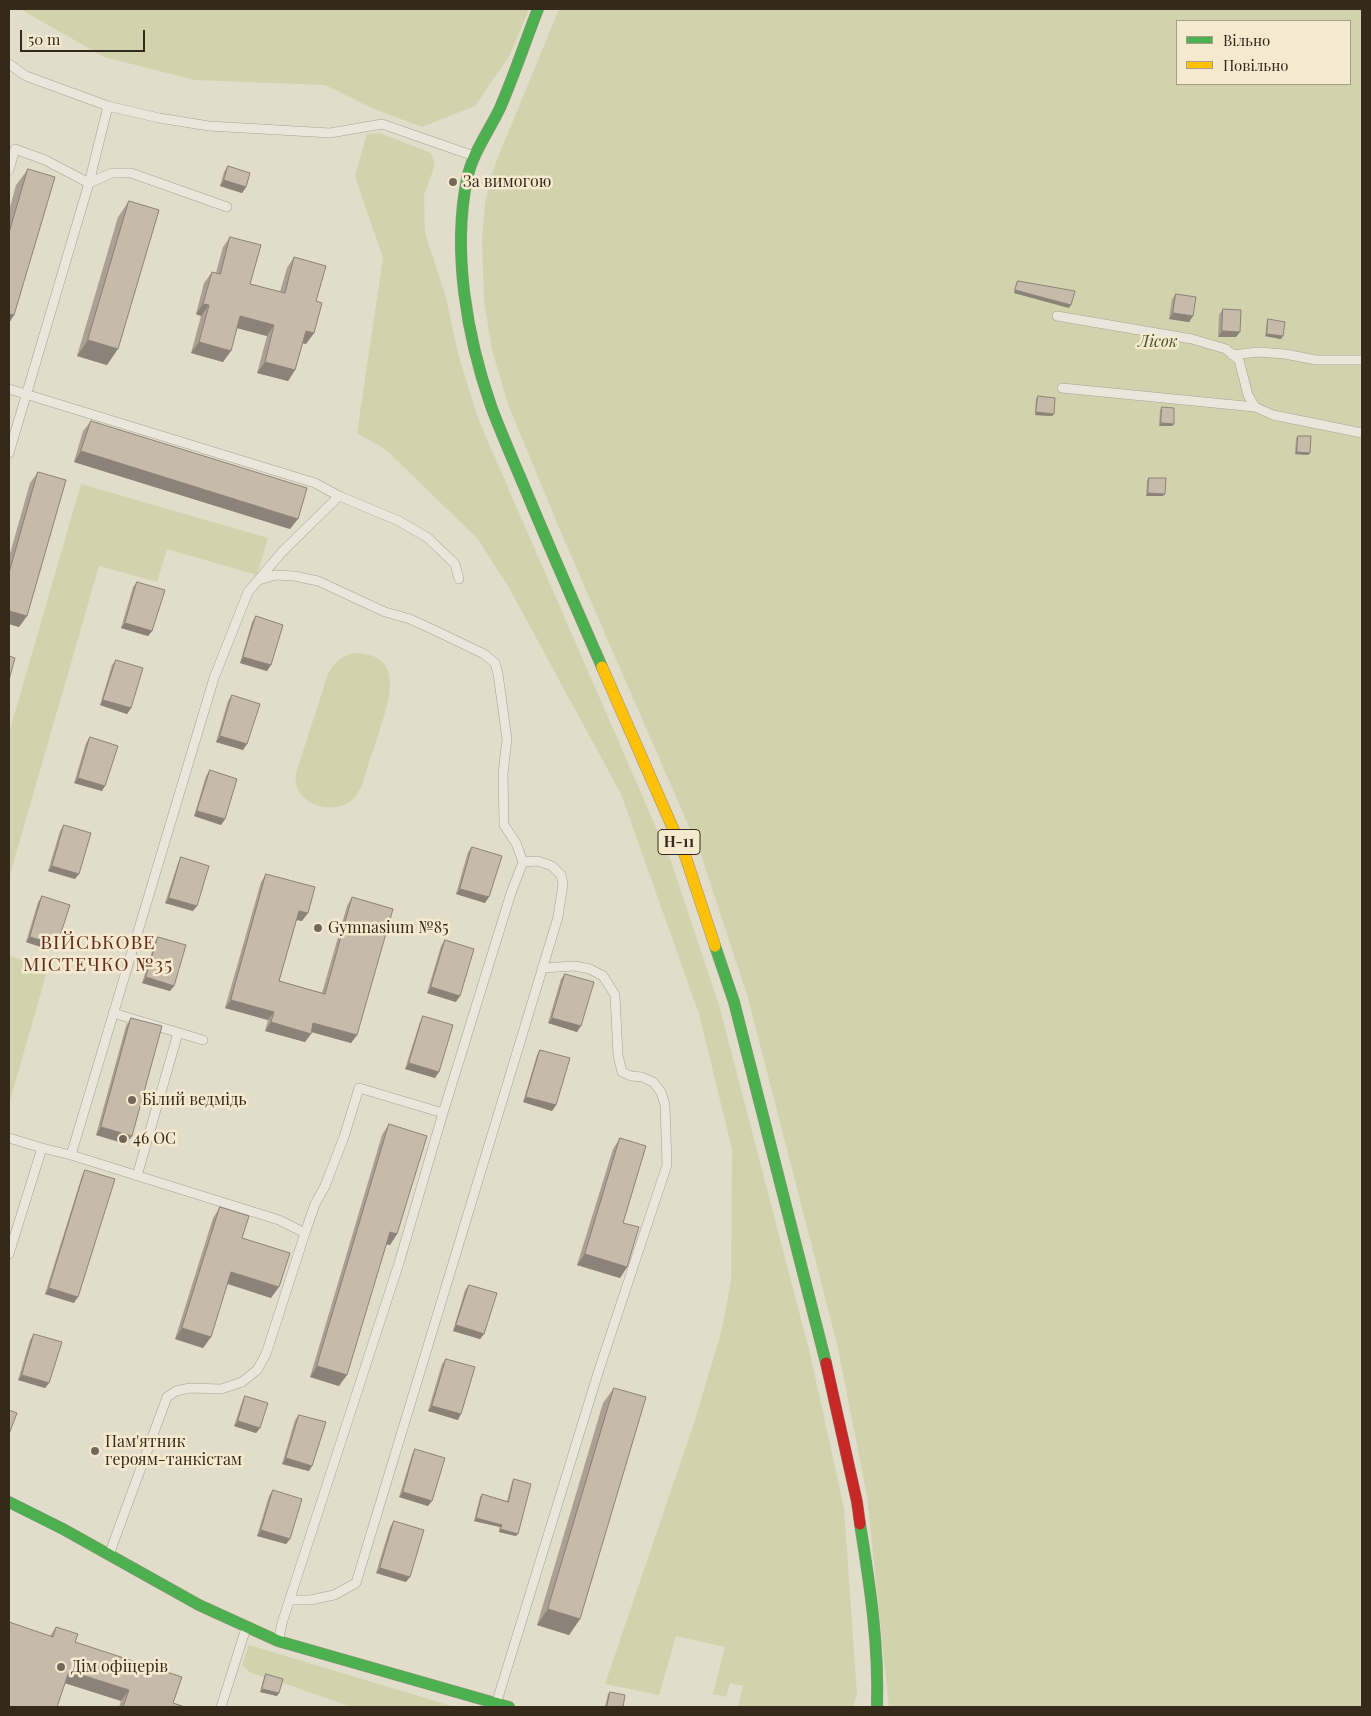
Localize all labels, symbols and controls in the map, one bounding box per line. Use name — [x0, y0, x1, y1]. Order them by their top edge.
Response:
scale bar — [22, 20, 148, 52]
legend — [1176, 20, 1351, 85]
text: 50 m — [28, 29, 60, 49]
text: Вільно — [1223, 30, 1270, 50]
text: Повільно — [1223, 55, 1289, 75]
place label: За вимогою — [463, 172, 551, 192]
marker: За вимогою — [447, 176, 459, 188]
park label: Лісок — [1138, 332, 1178, 352]
road number: Н-11 — [658, 830, 700, 854]
place label: Gymnasium №85 — [328, 918, 449, 938]
marker: Gymnasium №85 — [312, 922, 324, 934]
district label: ВІЙСЬКОВЕ МІСТЕЧКО №35 — [21, 932, 175, 976]
place label: Білий ведмідь — [142, 1090, 247, 1110]
marker: Білий ведмідь — [126, 1094, 138, 1106]
place label: 46 ОС — [133, 1129, 176, 1149]
marker: 46 ОС — [117, 1133, 129, 1145]
place label: Пам'ятник героям-танкістам — [105, 1432, 242, 1470]
marker: Пам'ятник героям-танкістам — [89, 1445, 101, 1457]
place label: Дім офіцерів — [71, 1657, 168, 1677]
marker: Дім офіцерів — [55, 1661, 67, 1673]

